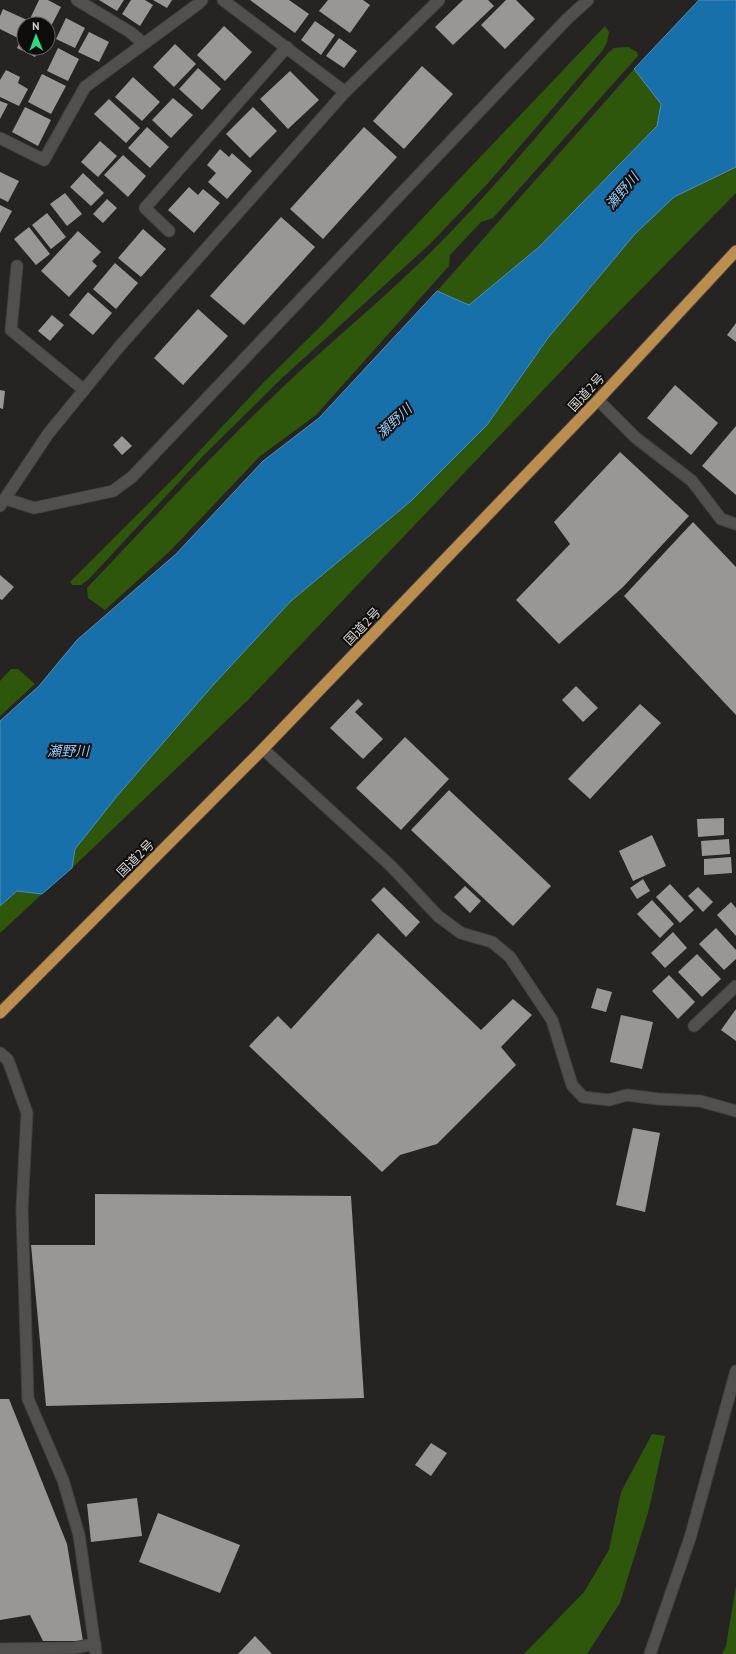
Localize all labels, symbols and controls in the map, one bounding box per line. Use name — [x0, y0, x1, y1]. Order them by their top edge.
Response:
north arrow — [16, 16, 56, 56]
text: N — [32, 19, 40, 33]
water label: 瀬野川 — [602, 168, 644, 213]
street label: 国道2号 — [564, 370, 608, 415]
water label: 瀬野川 — [373, 399, 417, 442]
street label: 国道2号 — [340, 604, 384, 649]
water label: 瀬野川 — [47, 742, 91, 760]
street label: 国道2号 — [113, 836, 158, 881]

